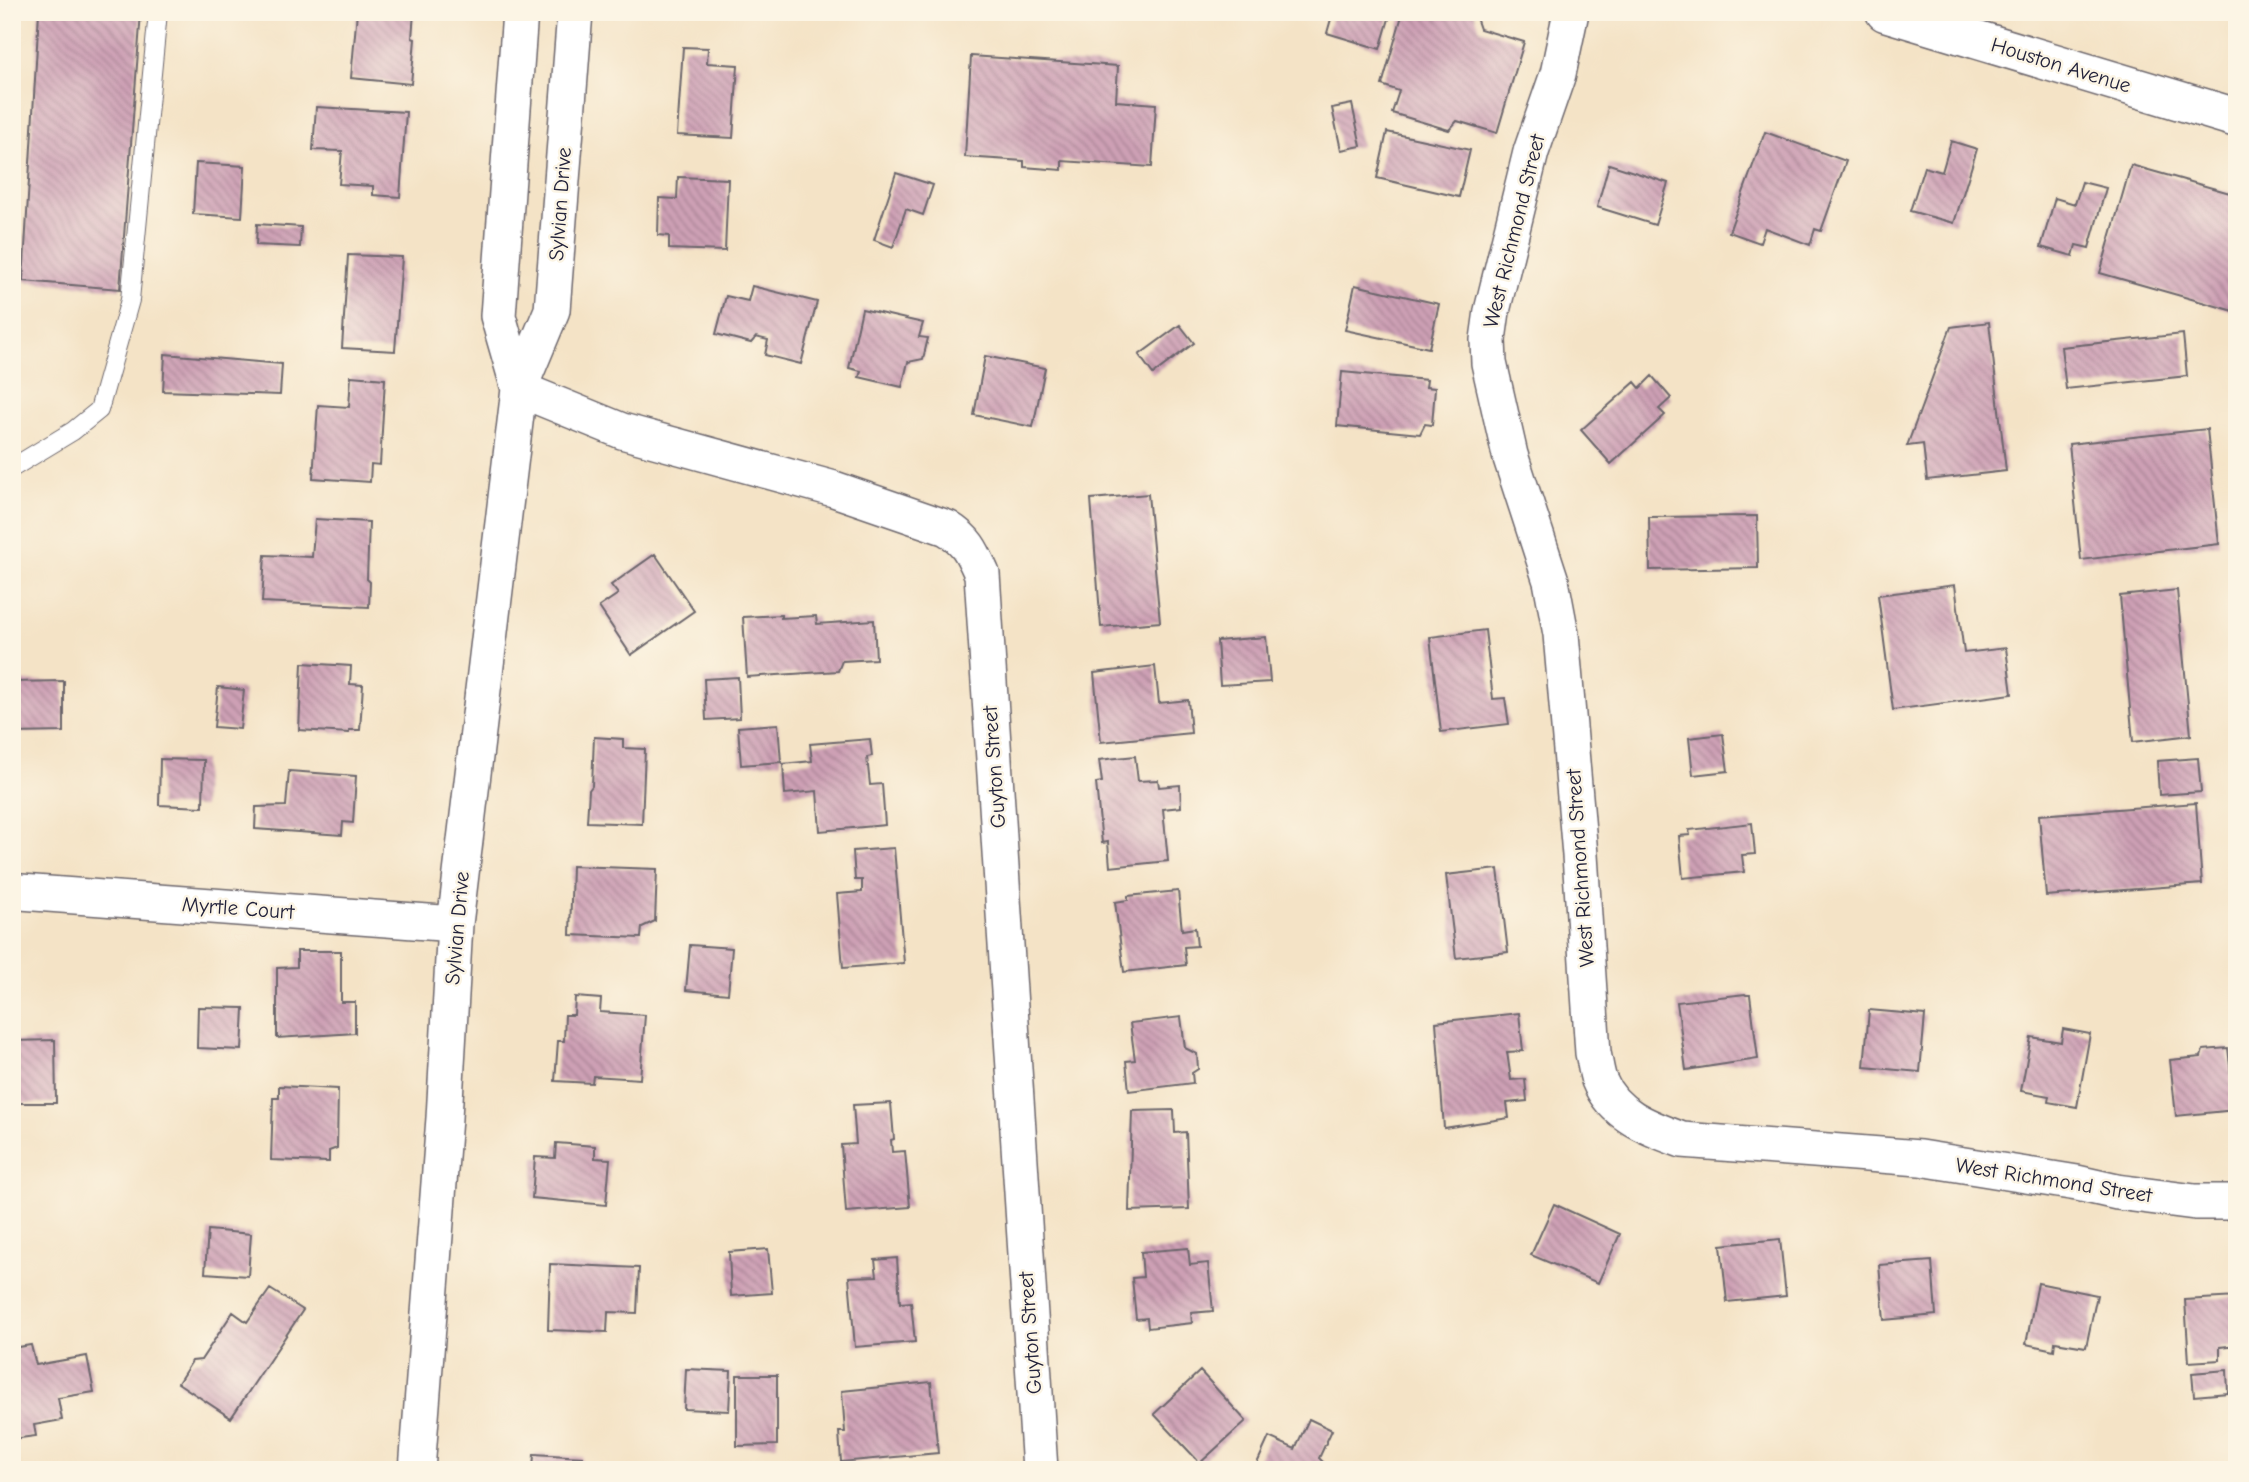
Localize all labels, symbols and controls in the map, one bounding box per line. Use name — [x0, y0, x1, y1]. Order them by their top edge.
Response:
street label: Houston Avenue — [1988, 32, 2134, 98]
street label: West Richmond Street — [1478, 131, 1550, 330]
street label: Sylvian Drive — [544, 146, 576, 262]
street label: Guyton Street — [978, 704, 1010, 829]
street label: West Richmond Street — [1561, 767, 1599, 968]
street label: Sylvian Drive — [440, 870, 474, 986]
street label: Myrtle Court — [181, 892, 296, 924]
street label: West Richmond Street — [1954, 1153, 2155, 1208]
street label: Guyton Street — [1014, 1270, 1046, 1395]

